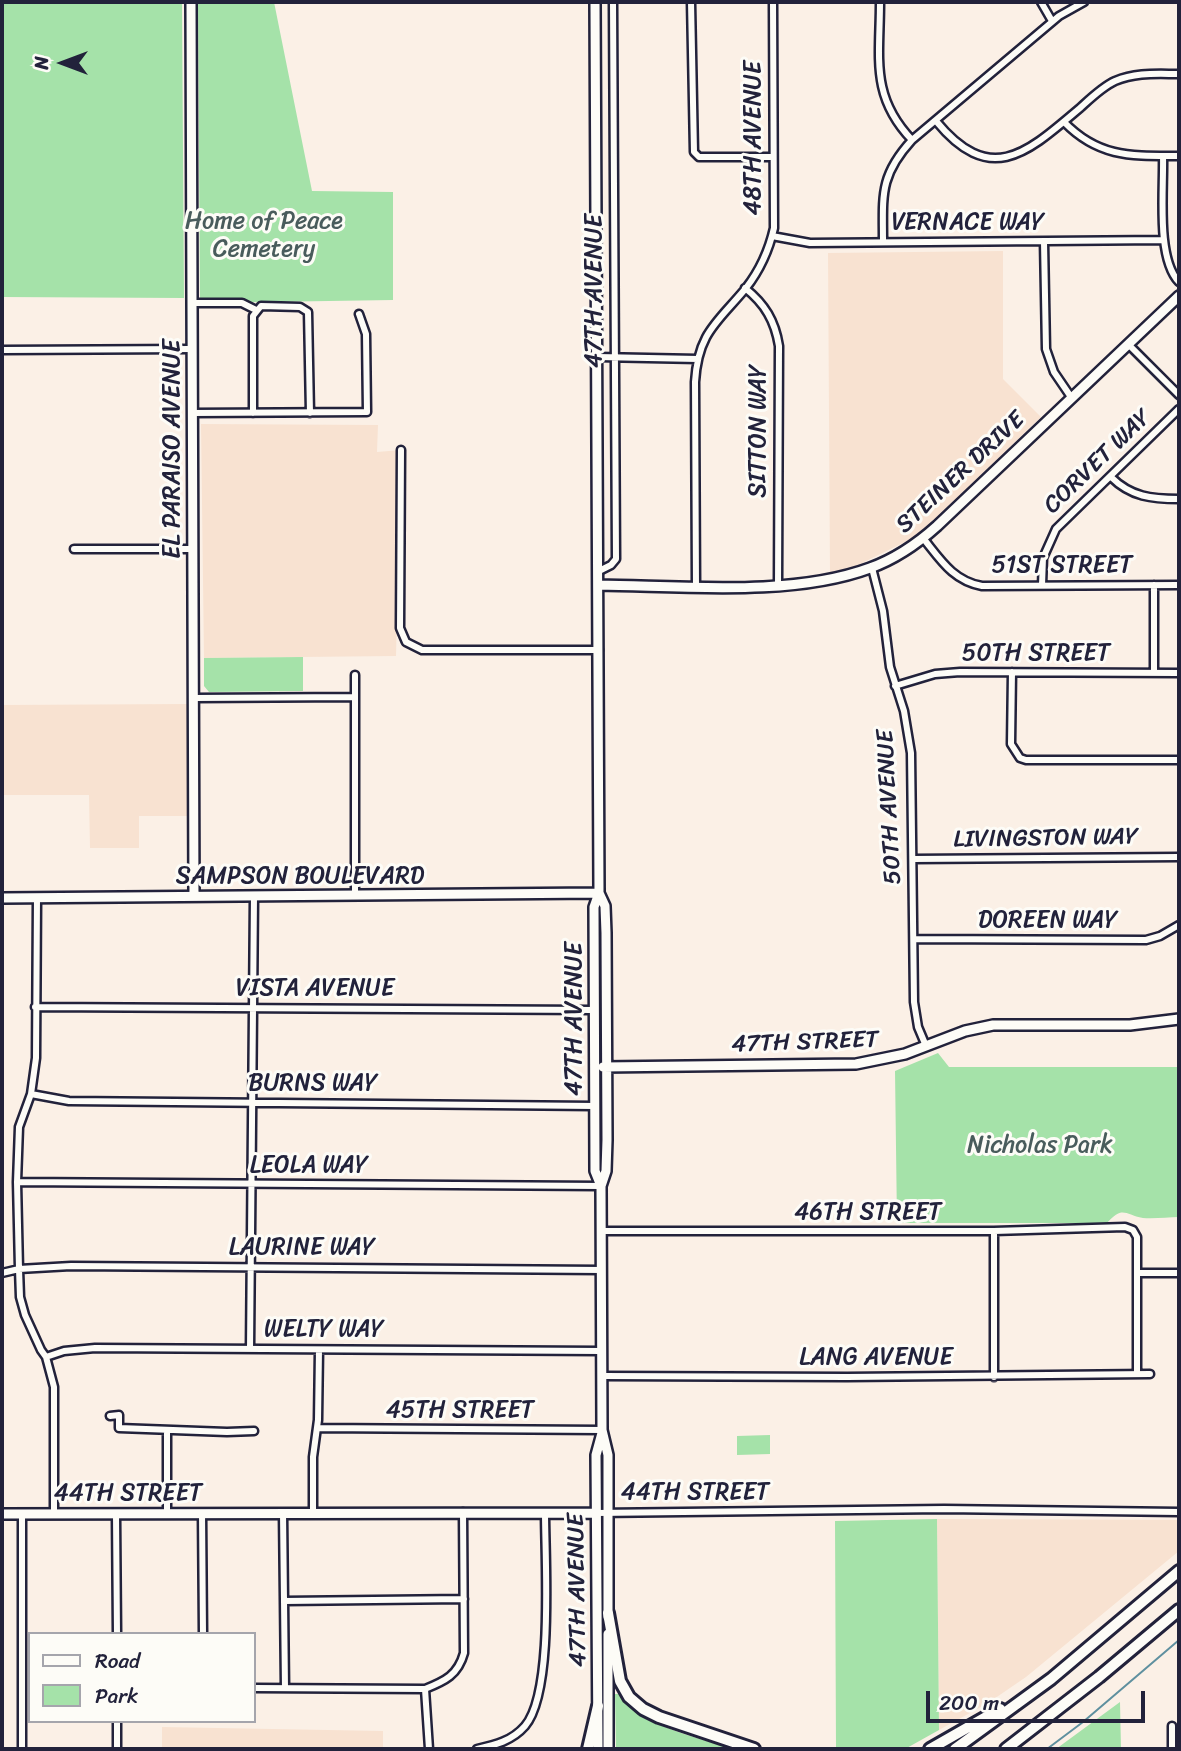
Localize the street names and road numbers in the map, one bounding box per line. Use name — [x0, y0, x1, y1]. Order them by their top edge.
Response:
street label: 48TH AVENUE — [740, 61, 768, 215]
street label: VERNACE WAY — [891, 209, 1045, 237]
street label: 47TH AVENUE — [581, 214, 609, 368]
street label: EL PARAISO AVENUE — [159, 339, 187, 559]
street label: SITTON WAY — [745, 364, 773, 498]
street label: CORVET WAY — [1038, 404, 1158, 520]
street label: STEINER DRIVE — [891, 406, 1031, 540]
street label: 51ST STREET — [991, 552, 1133, 580]
street label: 50TH STREET — [962, 640, 1110, 668]
street label: 50TH AVENUE — [872, 729, 908, 885]
street label: LIVINGSTON WAY — [953, 823, 1139, 855]
street label: SAMPSON BOULEVARD — [176, 863, 424, 891]
street label: DOREEN WAY — [978, 907, 1118, 935]
street label: 47TH AVENUE — [561, 942, 589, 1096]
street label: VISTA AVENUE — [236, 975, 394, 1003]
street label: 47TH STREET — [731, 1026, 879, 1060]
street label: BURNS WAY — [248, 1070, 378, 1098]
street label: LEOLA WAY — [250, 1152, 368, 1180]
street label: 46TH STREET — [794, 1199, 942, 1227]
street label: LAURINE WAY — [229, 1234, 375, 1262]
street label: WELTY WAY — [264, 1316, 384, 1344]
street label: LANG AVENUE — [799, 1344, 953, 1372]
street label: 45TH STREET — [386, 1397, 534, 1425]
street label: 44TH STREET — [621, 1479, 769, 1507]
street label: 44TH STREET — [54, 1480, 202, 1508]
street label: 47TH AVENUE — [562, 1513, 594, 1667]

